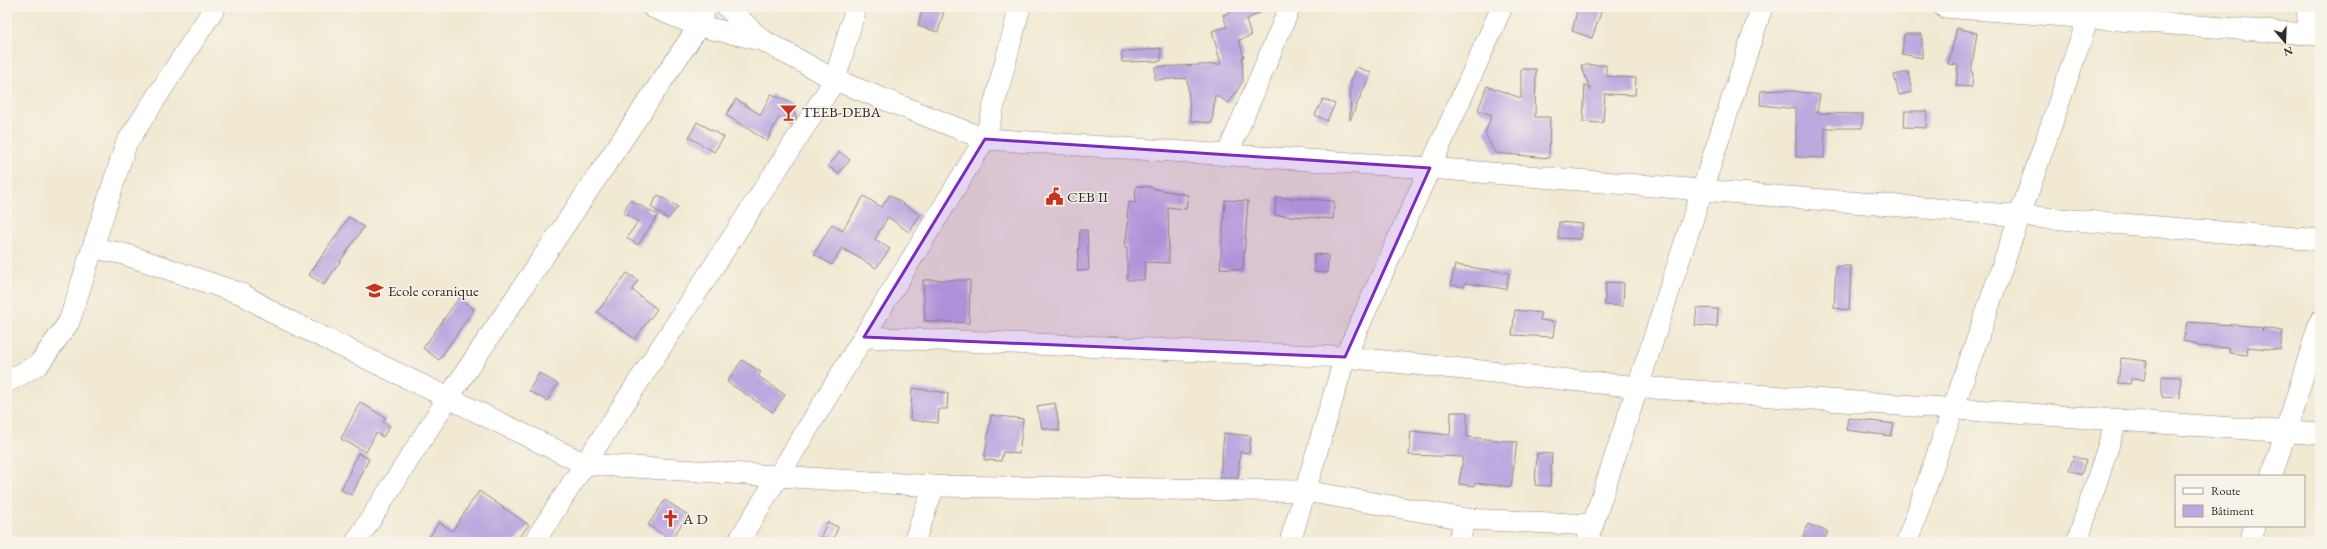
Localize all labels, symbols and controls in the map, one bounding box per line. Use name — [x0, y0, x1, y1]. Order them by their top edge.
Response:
north arrow — [2265, 22, 2305, 62]
text: N — [2282, 43, 2295, 60]
bar icon: TEEB-DEBA — [779, 102, 799, 122]
place label: TEEB-DEBA — [802, 102, 881, 121]
public building icon: CEB II — [1044, 187, 1064, 207]
place label: CEB II — [1067, 187, 1108, 206]
school or university icon: Ecole coranique — [365, 281, 385, 301]
place label: Ecole coranique — [388, 281, 479, 300]
legend — [2175, 475, 2305, 527]
text: Route — [2211, 483, 2241, 499]
text: Bâtiment — [2211, 503, 2254, 519]
church icon: A D — [660, 509, 680, 529]
place label: A D — [682, 509, 708, 528]

